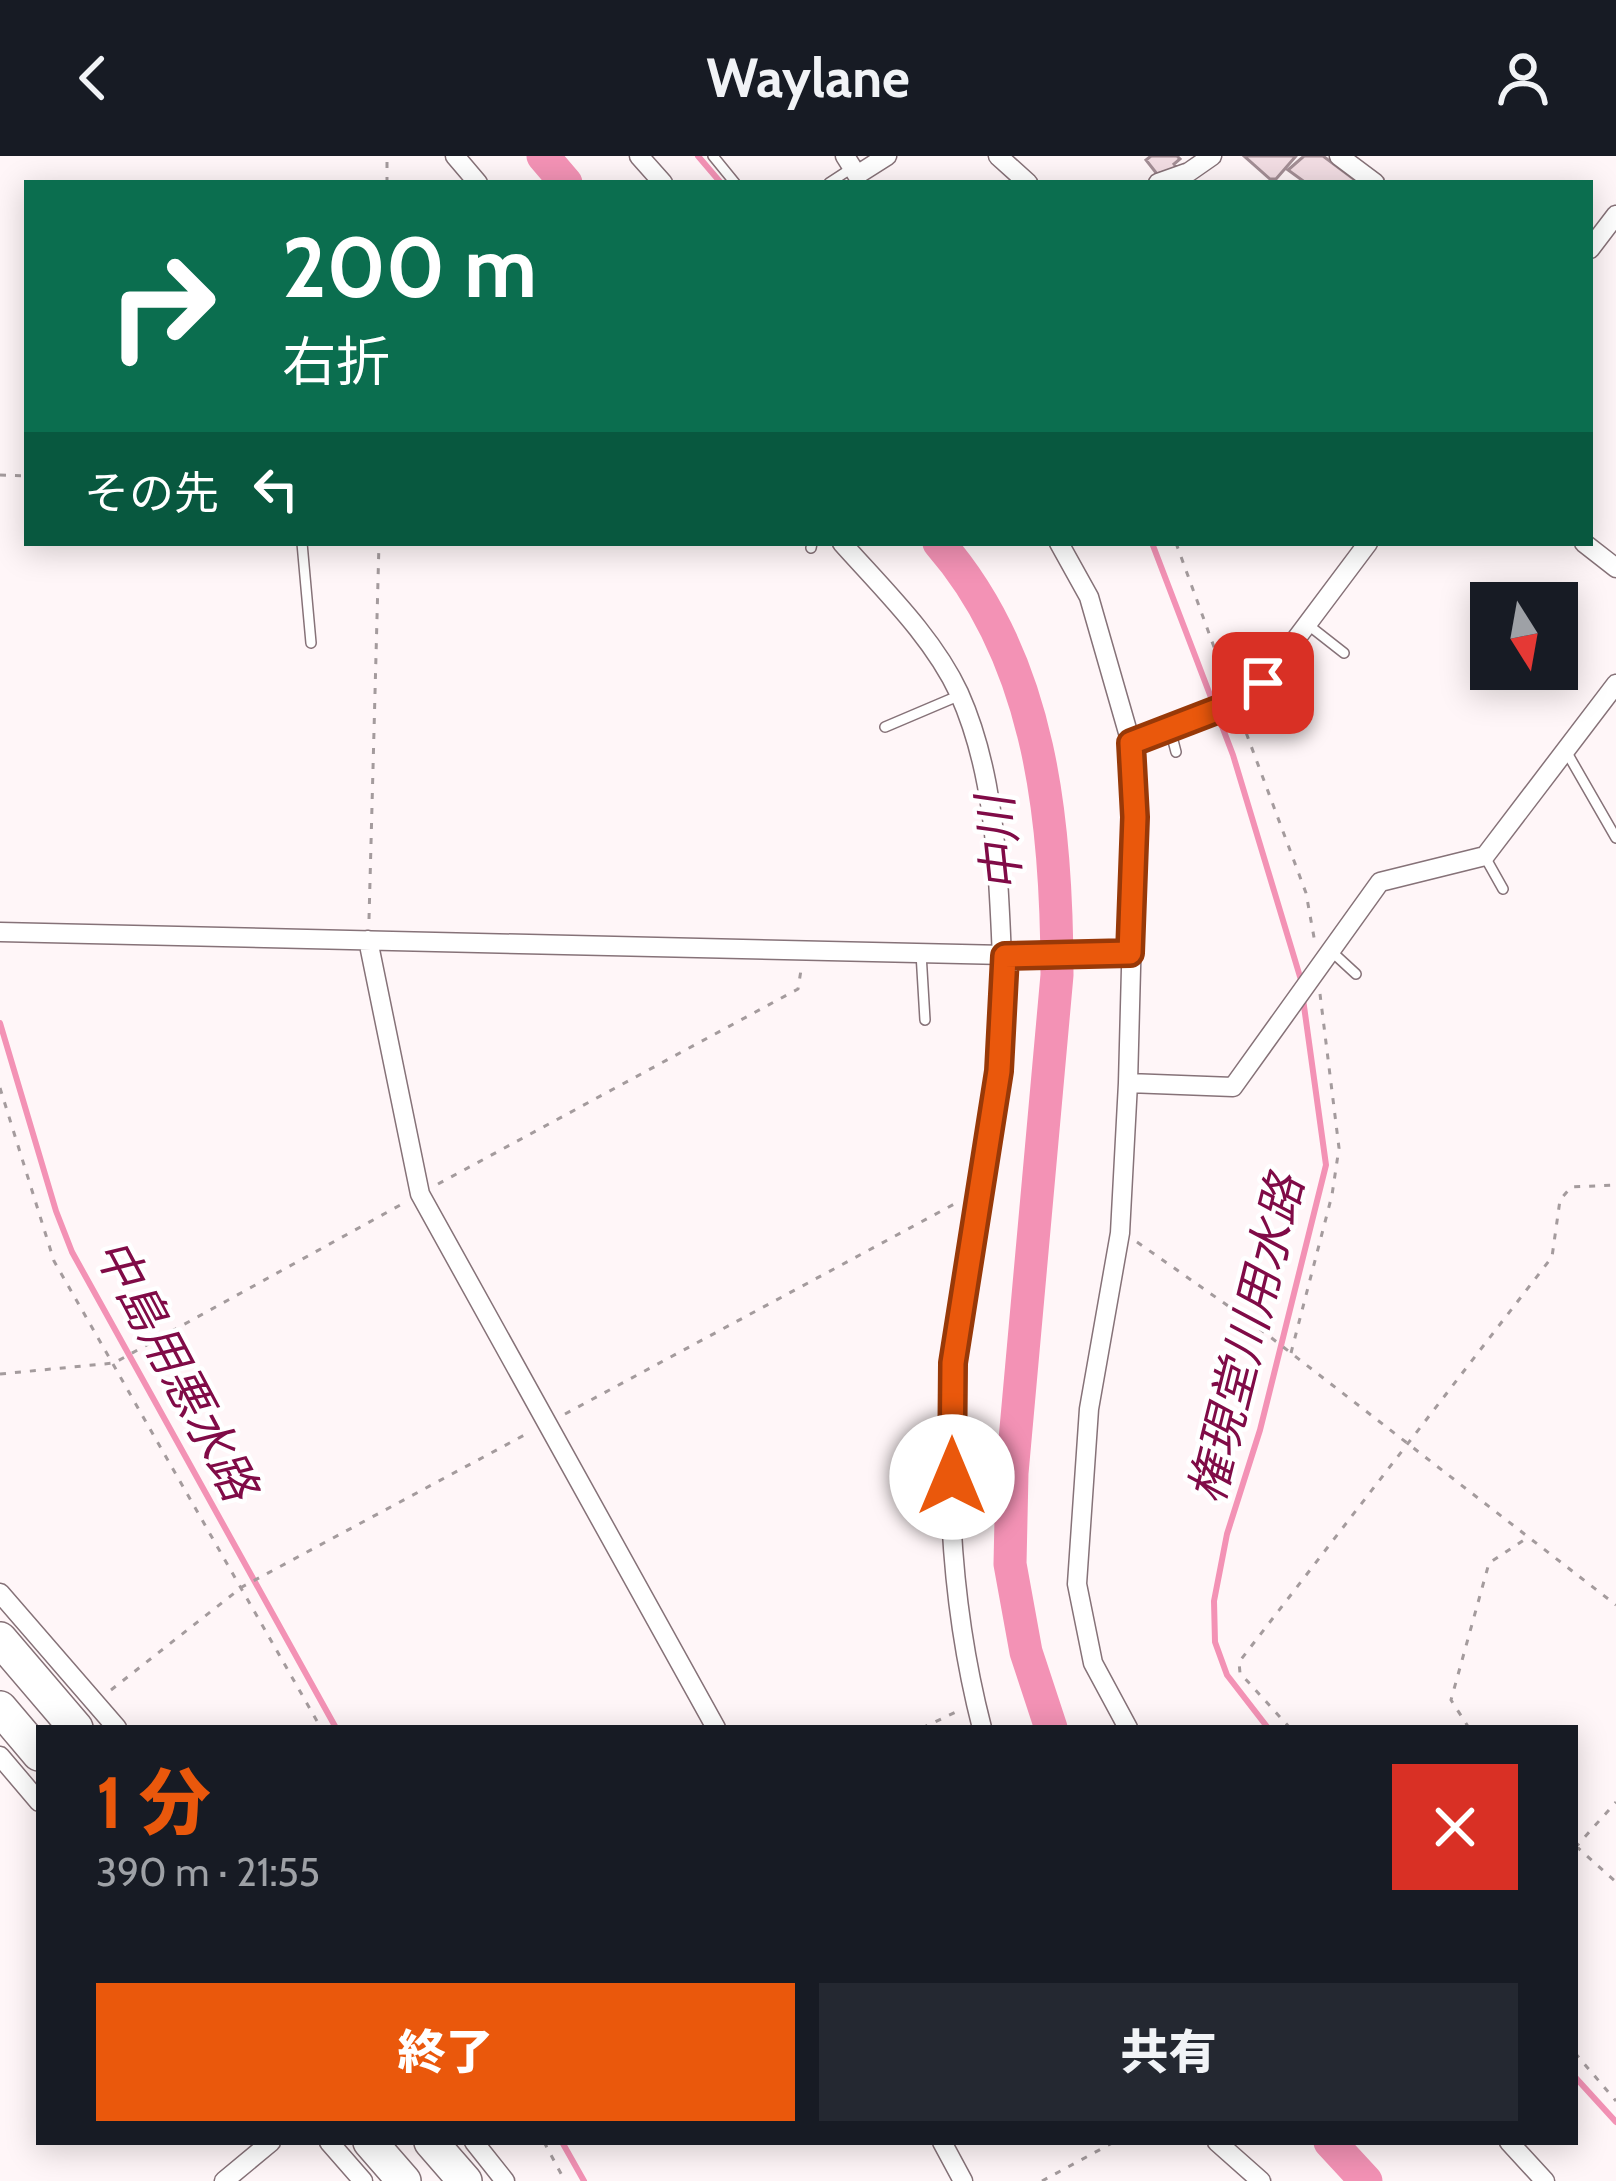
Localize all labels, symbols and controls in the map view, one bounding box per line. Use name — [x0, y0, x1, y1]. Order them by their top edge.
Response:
icon: back — [60, 45, 126, 111]
text: Waylane — [706, 45, 910, 111]
icon: person — [1490, 45, 1556, 111]
text: 200 m — [282, 216, 537, 318]
icon: right — [84, 228, 240, 384]
text: 右折 — [282, 329, 390, 395]
icon: left — [243, 456, 309, 522]
text: その先 — [84, 466, 219, 520]
north arrow — [1470, 582, 1578, 690]
map controls — [1470, 582, 1578, 690]
pin — [1212, 632, 1314, 734]
icon: arrive — [1230, 650, 1296, 716]
water label: 中川 — [965, 788, 1033, 895]
water label: 権現堂川用水路 — [1177, 1165, 1316, 1509]
water label: 中島用悪水路 — [83, 1228, 271, 1513]
position arrow — [889, 1414, 1015, 1540]
text: 1 分 — [96, 1759, 211, 1846]
button: close — [1392, 1764, 1518, 1890]
text: 390 m · 21:55 — [96, 1848, 320, 1896]
button: 終了 — [96, 1983, 795, 2121]
button: 共有 — [819, 1983, 1518, 2121]

